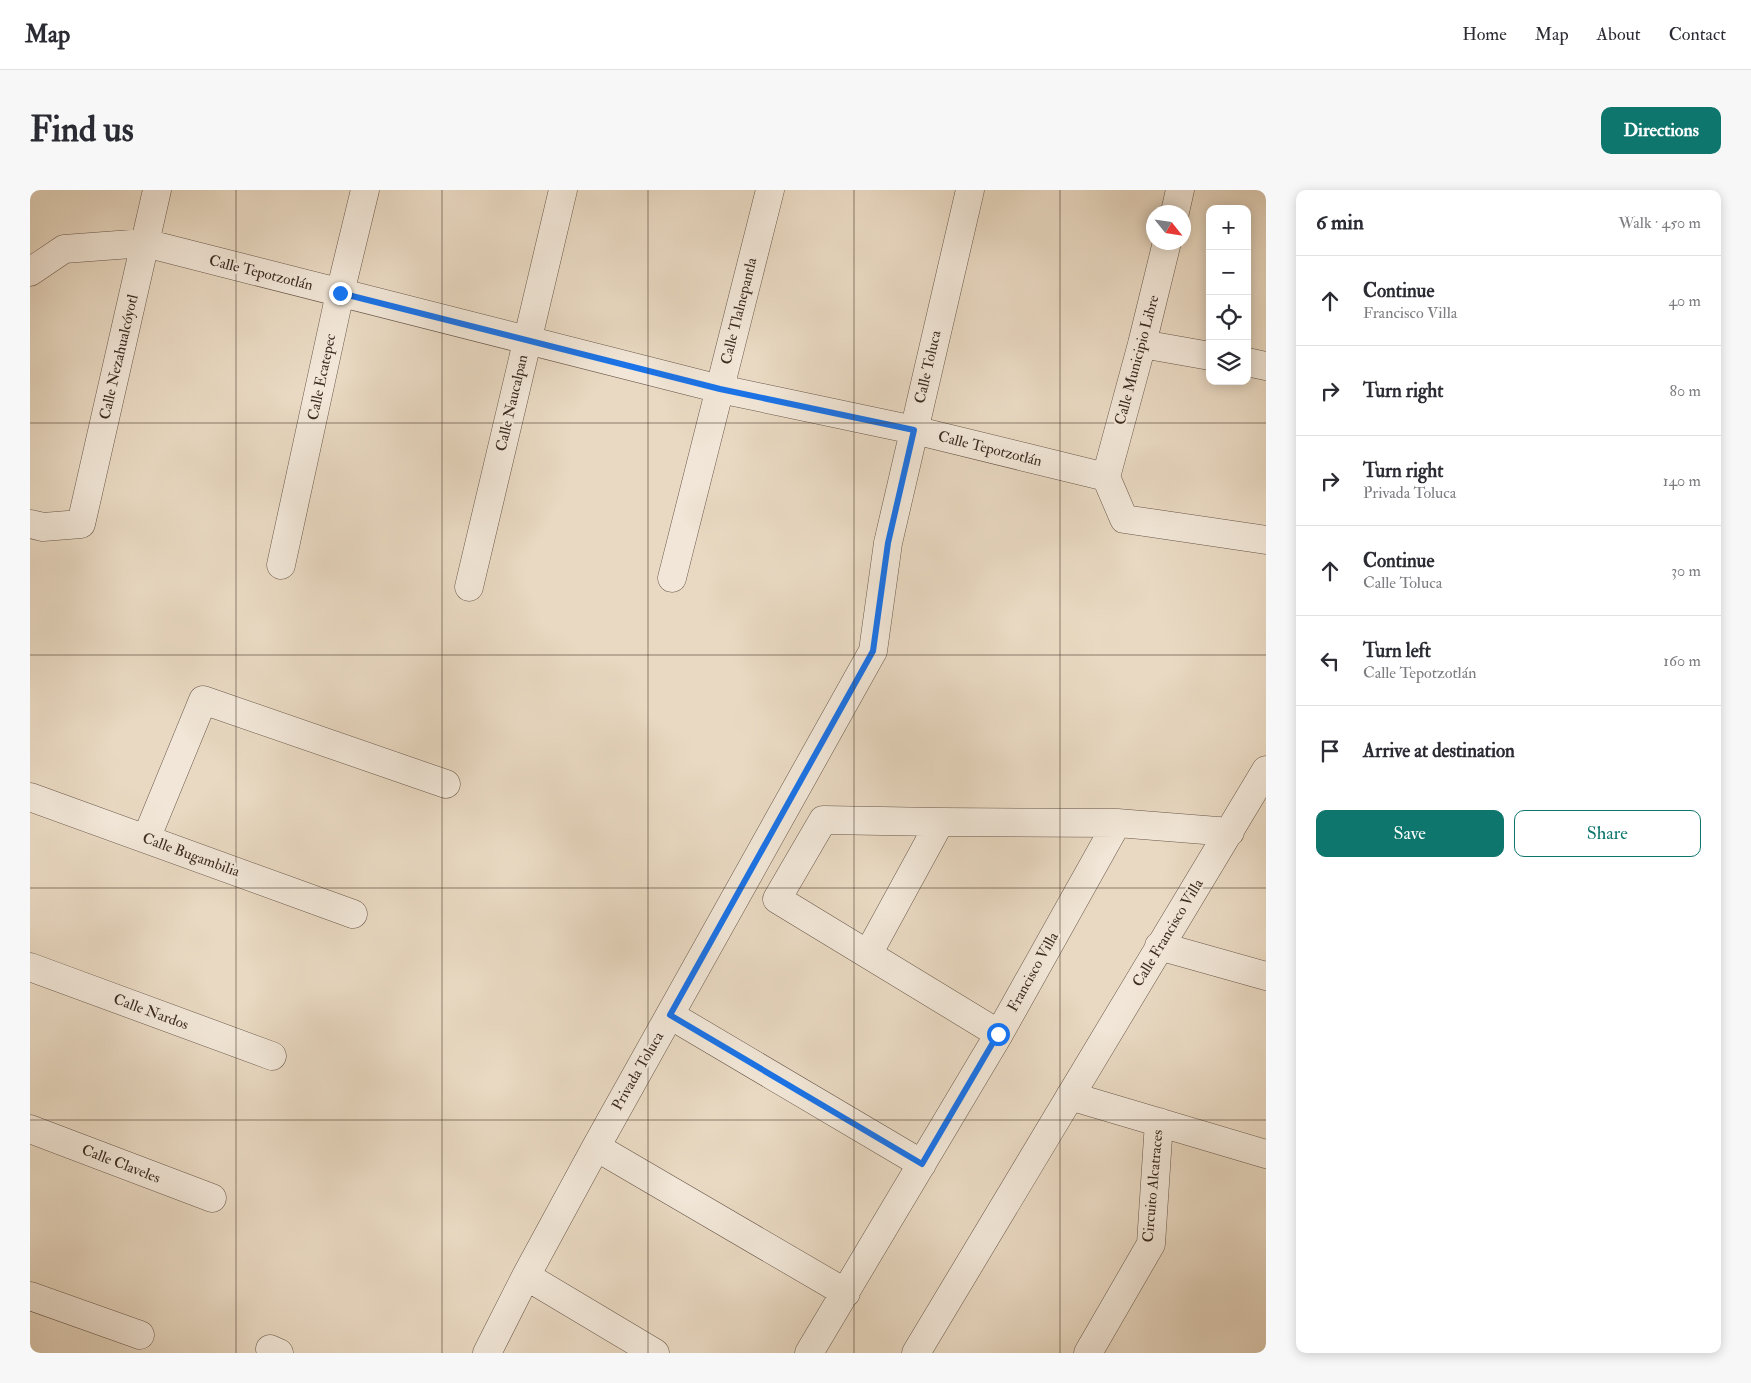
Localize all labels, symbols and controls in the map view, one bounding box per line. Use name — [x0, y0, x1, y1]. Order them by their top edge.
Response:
text: Map — [25, 19, 70, 50]
text: Home — [1462, 23, 1507, 46]
text: Map — [1535, 23, 1569, 46]
text: About — [1597, 23, 1641, 46]
text: Contact — [1669, 23, 1726, 46]
button: Directions — [1601, 107, 1721, 154]
text: Find us — [30, 108, 134, 152]
north arrow — [1146, 205, 1191, 250]
map controls — [1206, 205, 1251, 385]
button: + — [1206, 205, 1251, 250]
text: 6 min — [1316, 209, 1364, 236]
text: Walk · 450 m — [1618, 213, 1701, 233]
button: − — [1206, 250, 1251, 295]
street label: Calle Tepotzotlán — [207, 251, 315, 296]
street label: Calle Tlalnepantla — [717, 255, 763, 367]
text: Continue — [1363, 279, 1434, 303]
route end — [329, 282, 352, 305]
icon: ahead — [1316, 287, 1344, 315]
text: 40 m — [1668, 291, 1701, 311]
street label: Calle Nezahualcóyotl — [95, 292, 143, 421]
street label: Calle Municipio Libre — [1111, 293, 1164, 427]
button: locate — [1206, 295, 1251, 340]
text: Francisco Villa — [1363, 303, 1457, 323]
street label: Calle Toluca — [910, 328, 946, 405]
street label: Calle Ecatepec — [304, 332, 341, 422]
button: layers — [1206, 340, 1251, 385]
street label: Calle Naucalpan — [492, 353, 533, 453]
icon: right — [1316, 377, 1344, 405]
text: Turn right — [1363, 379, 1443, 403]
text: 80 m — [1670, 381, 1701, 401]
street label: Calle Tepotzotlán — [936, 427, 1044, 472]
text: Turn right — [1363, 459, 1443, 483]
icon: right — [1316, 467, 1344, 495]
text: 140 m — [1663, 471, 1701, 491]
text: Privada Toluca — [1363, 483, 1456, 503]
text: Continue — [1363, 549, 1434, 573]
icon: ahead — [1316, 557, 1344, 585]
text: 30 m — [1671, 561, 1701, 581]
text: Calle Toluca — [1363, 573, 1442, 593]
text: Turn left — [1363, 639, 1431, 663]
icon: left — [1316, 647, 1344, 675]
text: 160 m — [1663, 651, 1701, 671]
text: Calle Tepotzotlán — [1363, 663, 1477, 683]
icon: arrive — [1316, 737, 1344, 765]
text: Arrive at destination — [1363, 739, 1515, 763]
button: Save — [1316, 810, 1504, 857]
button: Share — [1514, 810, 1701, 857]
street label: Calle Bugambilia — [140, 829, 243, 882]
street label: Calle Francisco Villa — [1128, 875, 1208, 990]
street label: Francisco Villa — [1003, 928, 1063, 1015]
street label: Calle Nardos — [111, 990, 191, 1034]
route start — [987, 1023, 1010, 1046]
street label: Privada Toluca — [608, 1028, 669, 1114]
street label: Circuito Alcatraces — [1139, 1129, 1167, 1243]
street label: Calle Claveles — [79, 1140, 163, 1188]

